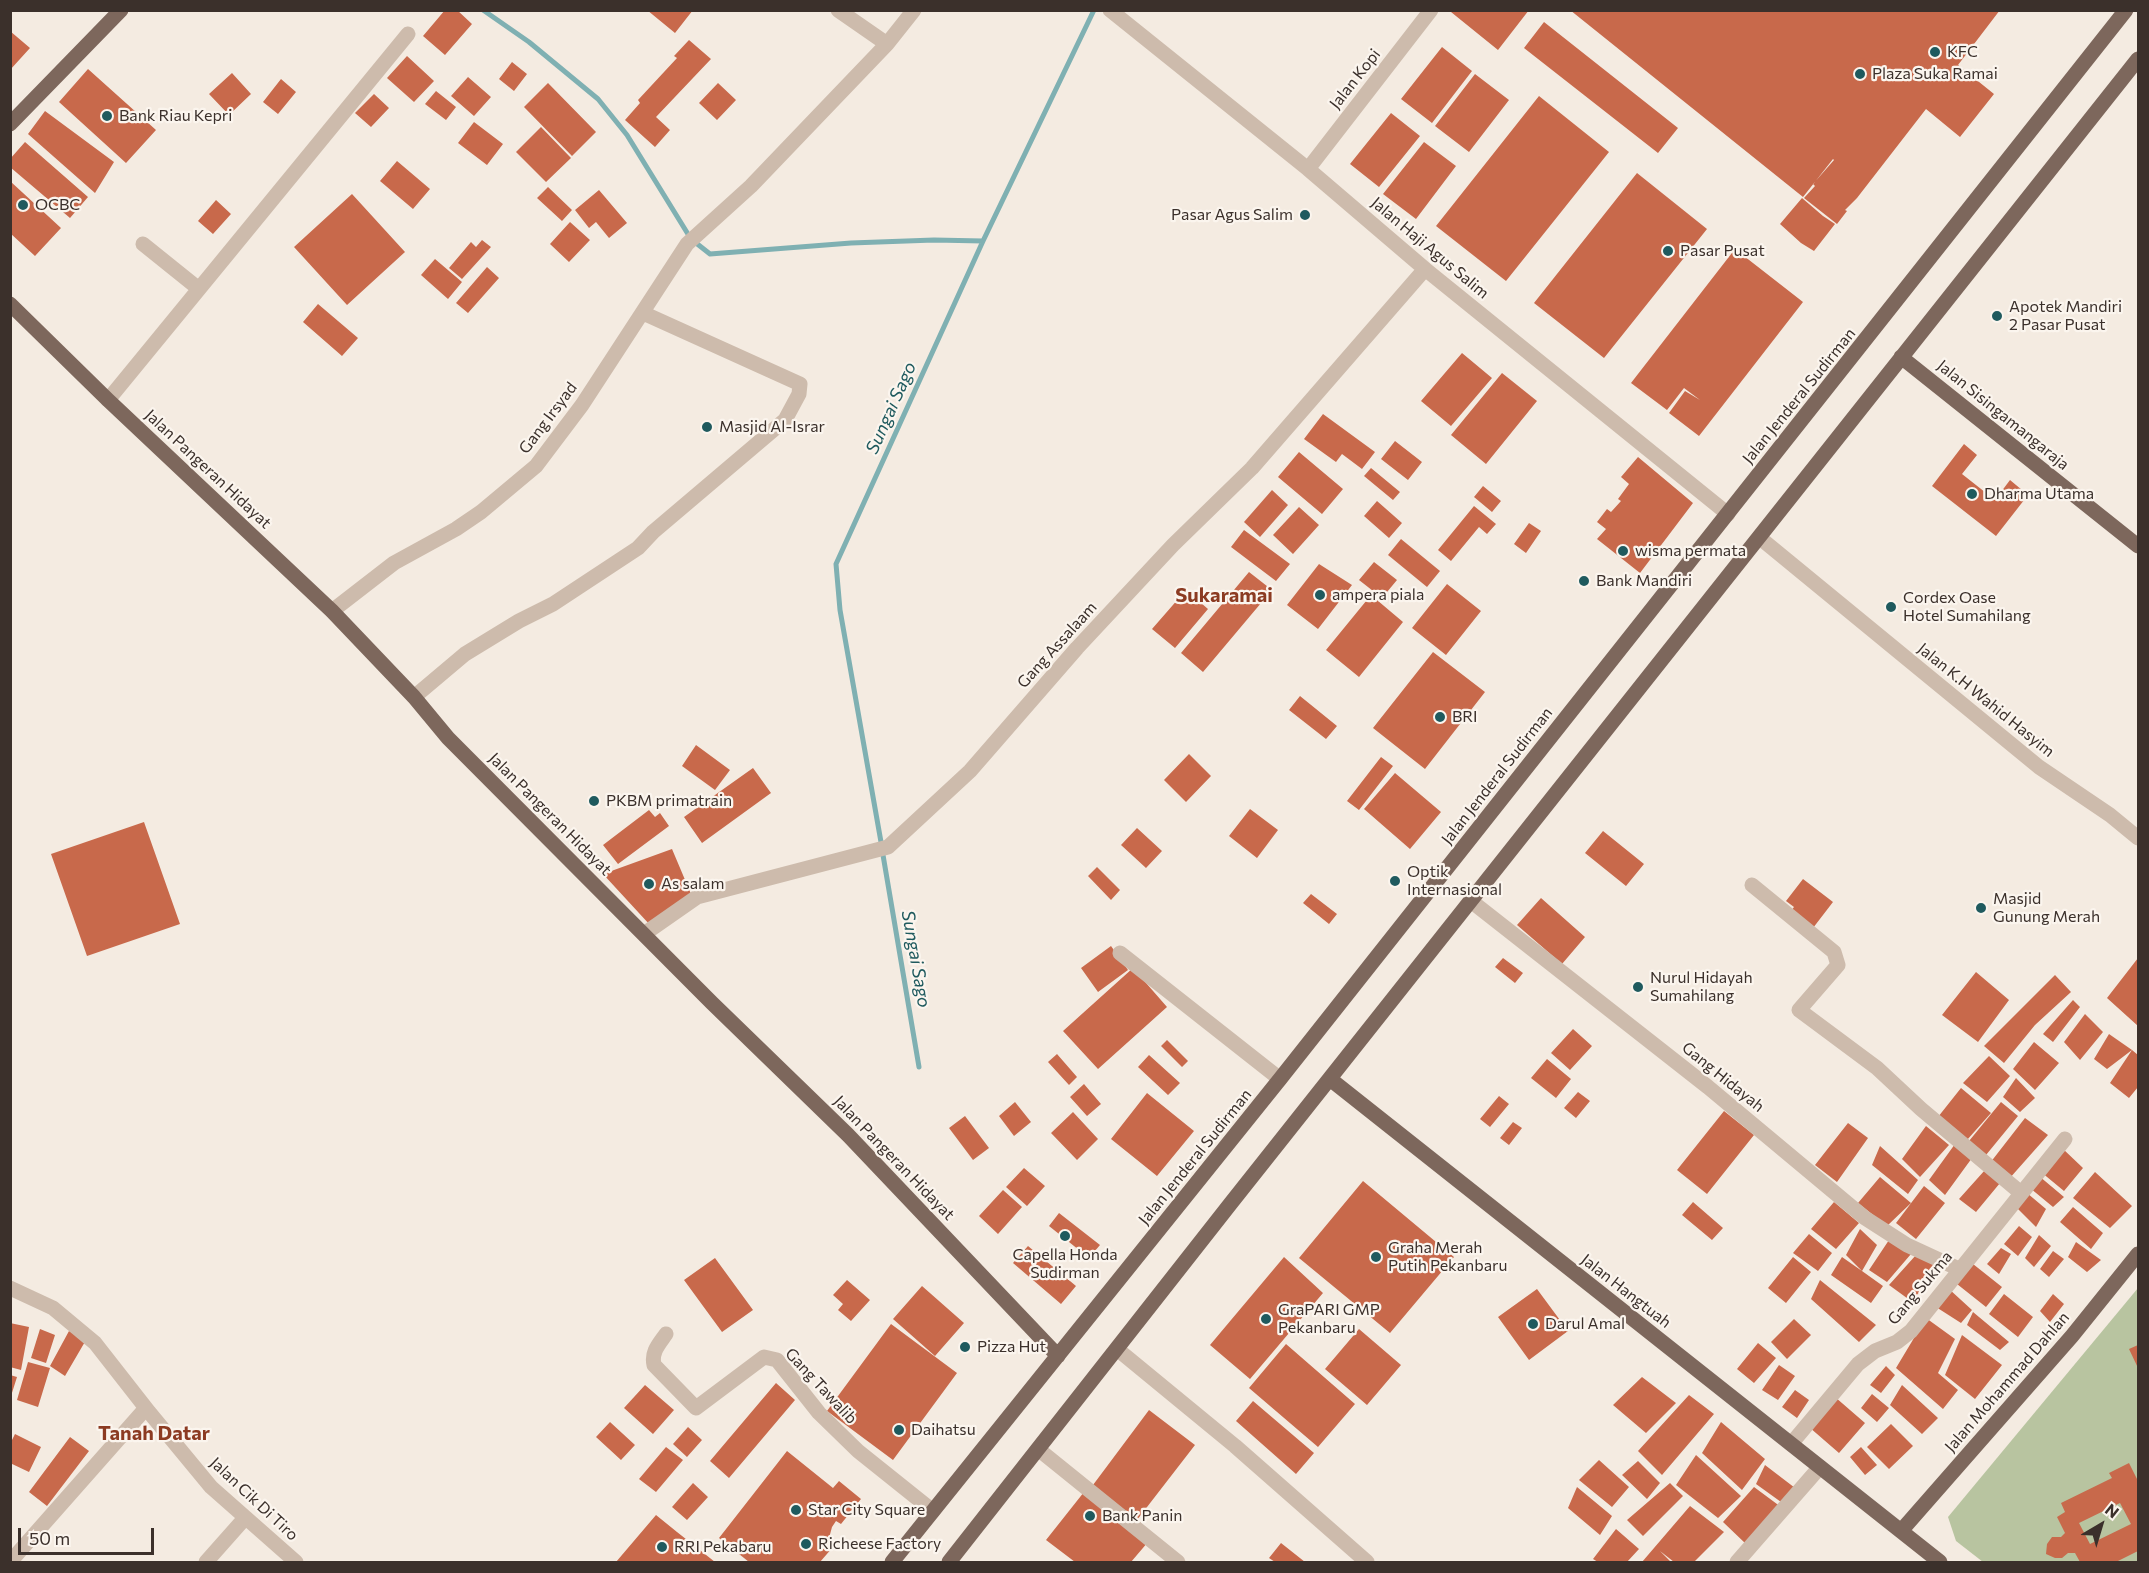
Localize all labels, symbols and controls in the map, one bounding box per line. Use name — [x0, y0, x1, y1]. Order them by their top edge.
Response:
place label: KFC — [1947, 42, 1978, 62]
street label: Jalan Kopi — [1326, 45, 1384, 113]
marker: KFC — [1928, 45, 1942, 59]
place label: Plaza Suka Ramai — [1872, 64, 1998, 84]
marker: Plaza Suka Ramai — [1853, 67, 1867, 81]
place label: Bank Riau Kepri — [119, 106, 232, 126]
marker: Bank Riau Kepri — [100, 109, 114, 123]
street label: Jalan Haji Agus Salim — [1367, 193, 1493, 303]
place label: OCBC — [35, 195, 80, 215]
marker: OCBC — [16, 198, 30, 212]
place label: Pasar Agus Salim — [1171, 205, 1293, 225]
marker: Pasar Agus Salim — [1298, 208, 1312, 222]
place label: Pasar Pusat — [1680, 241, 1765, 261]
marker: Pasar Pusat — [1661, 244, 1675, 258]
place label: Apotek Mandiri 2 Pasar Pusat — [2009, 297, 2122, 335]
marker: Apotek Mandiri 2 Pasar Pusat — [1990, 309, 2004, 323]
street label: Jalan Jenderal Sudirman — [1738, 324, 1860, 468]
street label: Jalan Sisingamangaraja — [1933, 356, 2073, 474]
water label: Sungai Sago — [861, 359, 921, 457]
street label: Gang Irsyad — [515, 379, 581, 457]
street label: Jalan Pangeran Hidayat — [141, 406, 275, 532]
place label: Masjid Al-Israr — [719, 417, 825, 437]
marker: Masjid Al-Israr — [700, 420, 714, 434]
place label: Dharma Utama — [1984, 484, 2094, 504]
marker: Dharma Utama — [1965, 487, 1979, 501]
place label: wisma permata — [1635, 541, 1746, 561]
marker: wisma permata — [1616, 544, 1630, 558]
place label: Bank Mandiri — [1596, 571, 1692, 591]
marker: Bank Mandiri — [1577, 574, 1591, 588]
district label: Sukaramai — [1175, 583, 1273, 607]
place label: ampera piala — [1332, 585, 1424, 605]
marker: ampera piala — [1313, 588, 1327, 602]
place label: Cordex Oase Hotel Sumahilang — [1903, 588, 2031, 626]
street label: Gang Assalaam — [1013, 598, 1101, 692]
marker: Cordex Oase Hotel Sumahilang — [1884, 600, 1898, 614]
street label: Jalan K.H Wahid Hasyim — [1914, 639, 2058, 761]
street label: Jalan Jenderal Sudirman — [1437, 704, 1557, 848]
place label: BRI — [1452, 707, 1478, 727]
marker: BRI — [1433, 710, 1447, 724]
street label: Jalan Pangeran Hidayat — [485, 749, 615, 879]
place label: PKBM primatrain — [606, 791, 732, 811]
marker: PKBM primatrain — [587, 794, 601, 808]
place label: Optik Internasional — [1407, 862, 1502, 900]
place label: As salam — [661, 874, 724, 894]
marker: Optik Internasional — [1388, 874, 1402, 888]
marker: As salam — [642, 877, 656, 891]
place label: Masjid Gunung Merah — [1993, 889, 2100, 927]
marker: Masjid Gunung Merah — [1974, 901, 1988, 915]
water label: Sungai Sago — [897, 909, 935, 1009]
place label: Nurul Hidayah Sumahilang — [1650, 968, 1753, 1006]
marker: Nurul Hidayah Sumahilang — [1631, 980, 1645, 994]
street label: Gang Hidayah — [1678, 1038, 1768, 1116]
street label: Jalan Jenderal Sudirman — [1134, 1085, 1256, 1229]
street label: Jalan Pangeran Hidayat — [830, 1092, 958, 1224]
marker: Capella Honda Sudirman — [1058, 1229, 1072, 1243]
place label: Graha Merah Putih Pekanbaru — [1388, 1238, 1507, 1276]
place label: Capella Honda Sudirman — [1012, 1245, 1118, 1283]
street label: Gang Sukma — [1884, 1247, 1956, 1329]
marker: Graha Merah Putih Pekanbaru — [1369, 1250, 1383, 1264]
street label: Jalan Hangtuah — [1577, 1250, 1675, 1332]
place label: GraPARI GMP Pekanbaru — [1278, 1300, 1380, 1338]
street label: Jalan Mohammad Dahlan — [1941, 1308, 2073, 1456]
marker: GraPARI GMP Pekanbaru — [1259, 1312, 1273, 1326]
place label: Darul Amal — [1545, 1314, 1625, 1334]
marker: Darul Amal — [1526, 1317, 1540, 1331]
place label: Pizza Hut — [977, 1337, 1046, 1357]
marker: Pizza Hut — [958, 1340, 972, 1354]
street label: Gang Tawalib — [781, 1344, 861, 1428]
place label: Daihatsu — [911, 1420, 976, 1440]
district label: Tanah Datar — [98, 1421, 210, 1445]
marker: Daihatsu — [892, 1423, 906, 1437]
street label: Jalan Cik Di Tiro — [206, 1453, 302, 1545]
north arrow — [2071, 1495, 2131, 1555]
text: N — [2102, 1499, 2123, 1522]
place label: Star City Square — [808, 1500, 925, 1520]
marker: Star City Square — [789, 1503, 803, 1517]
place label: Bank Panin — [1102, 1506, 1182, 1526]
marker: Bank Panin — [1083, 1509, 1097, 1523]
scale bar — [21, 1516, 158, 1554]
text: 50 m — [29, 1527, 70, 1549]
place label: Richeese Factory — [818, 1534, 941, 1554]
place label: RRI Pekabaru — [674, 1537, 771, 1557]
marker: Richeese Factory — [799, 1537, 813, 1551]
marker: RRI Pekabaru — [655, 1540, 669, 1554]

